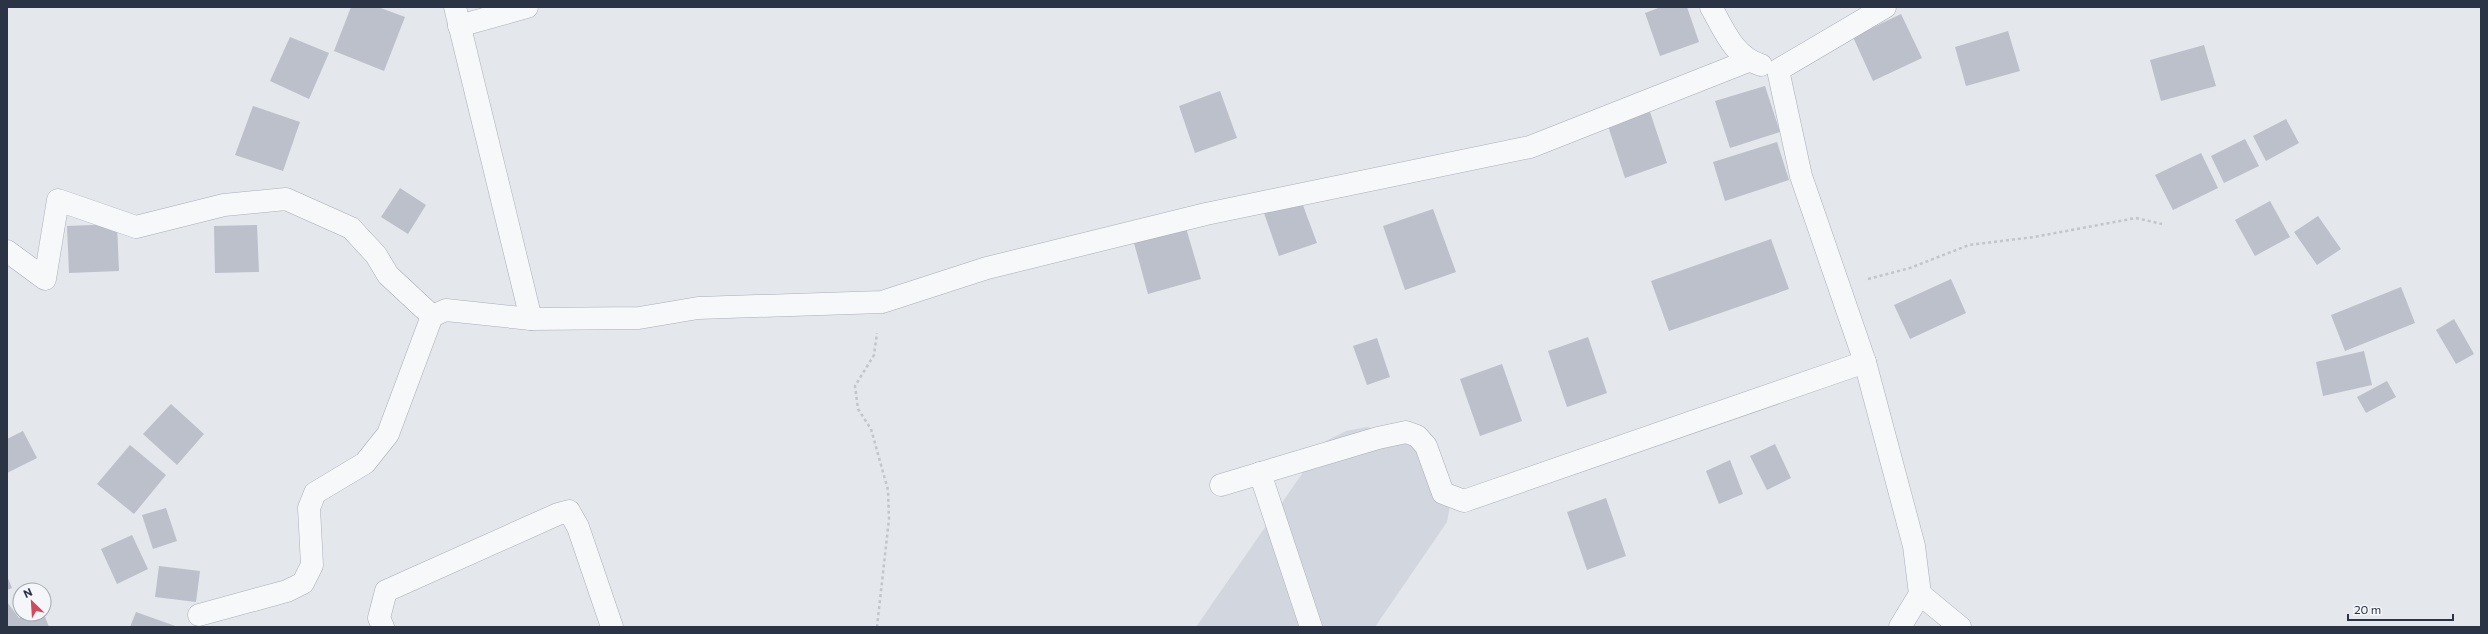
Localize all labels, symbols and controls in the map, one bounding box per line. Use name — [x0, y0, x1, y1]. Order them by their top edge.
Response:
north arrow — [12, 582, 52, 622]
text: N — [21, 585, 34, 600]
scale bar — [2348, 596, 2453, 622]
text: 20 m — [2354, 602, 2381, 616]

